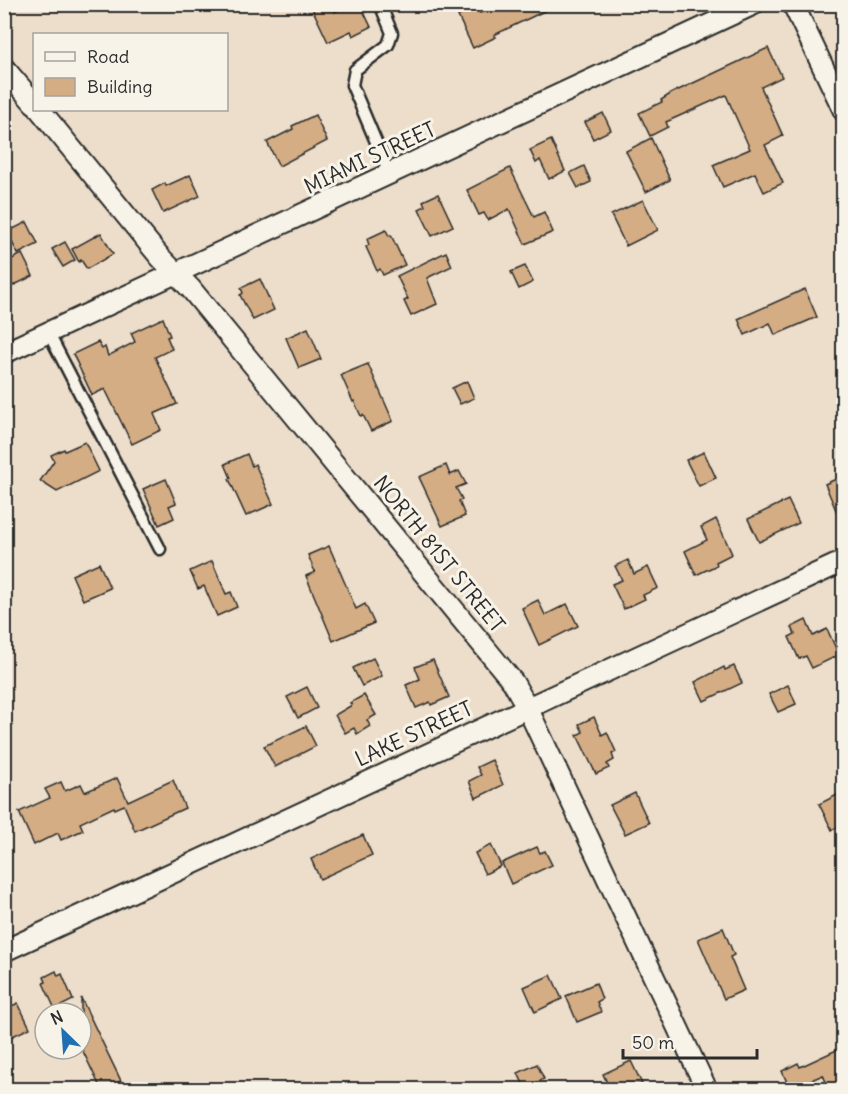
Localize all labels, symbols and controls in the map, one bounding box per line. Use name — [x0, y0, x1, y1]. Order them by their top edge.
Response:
legend — [33, 33, 228, 111]
text: Road — [87, 45, 130, 68]
text: Building — [87, 75, 152, 98]
street label: MIAMI STREET — [300, 115, 440, 200]
street label: NORTH 81ST STREET — [368, 470, 511, 638]
street label: LAKE STREET — [351, 695, 477, 773]
north arrow — [33, 1001, 93, 1061]
text: N — [47, 1006, 66, 1029]
scale bar — [623, 1022, 756, 1060]
text: 50 m — [632, 1031, 674, 1054]

